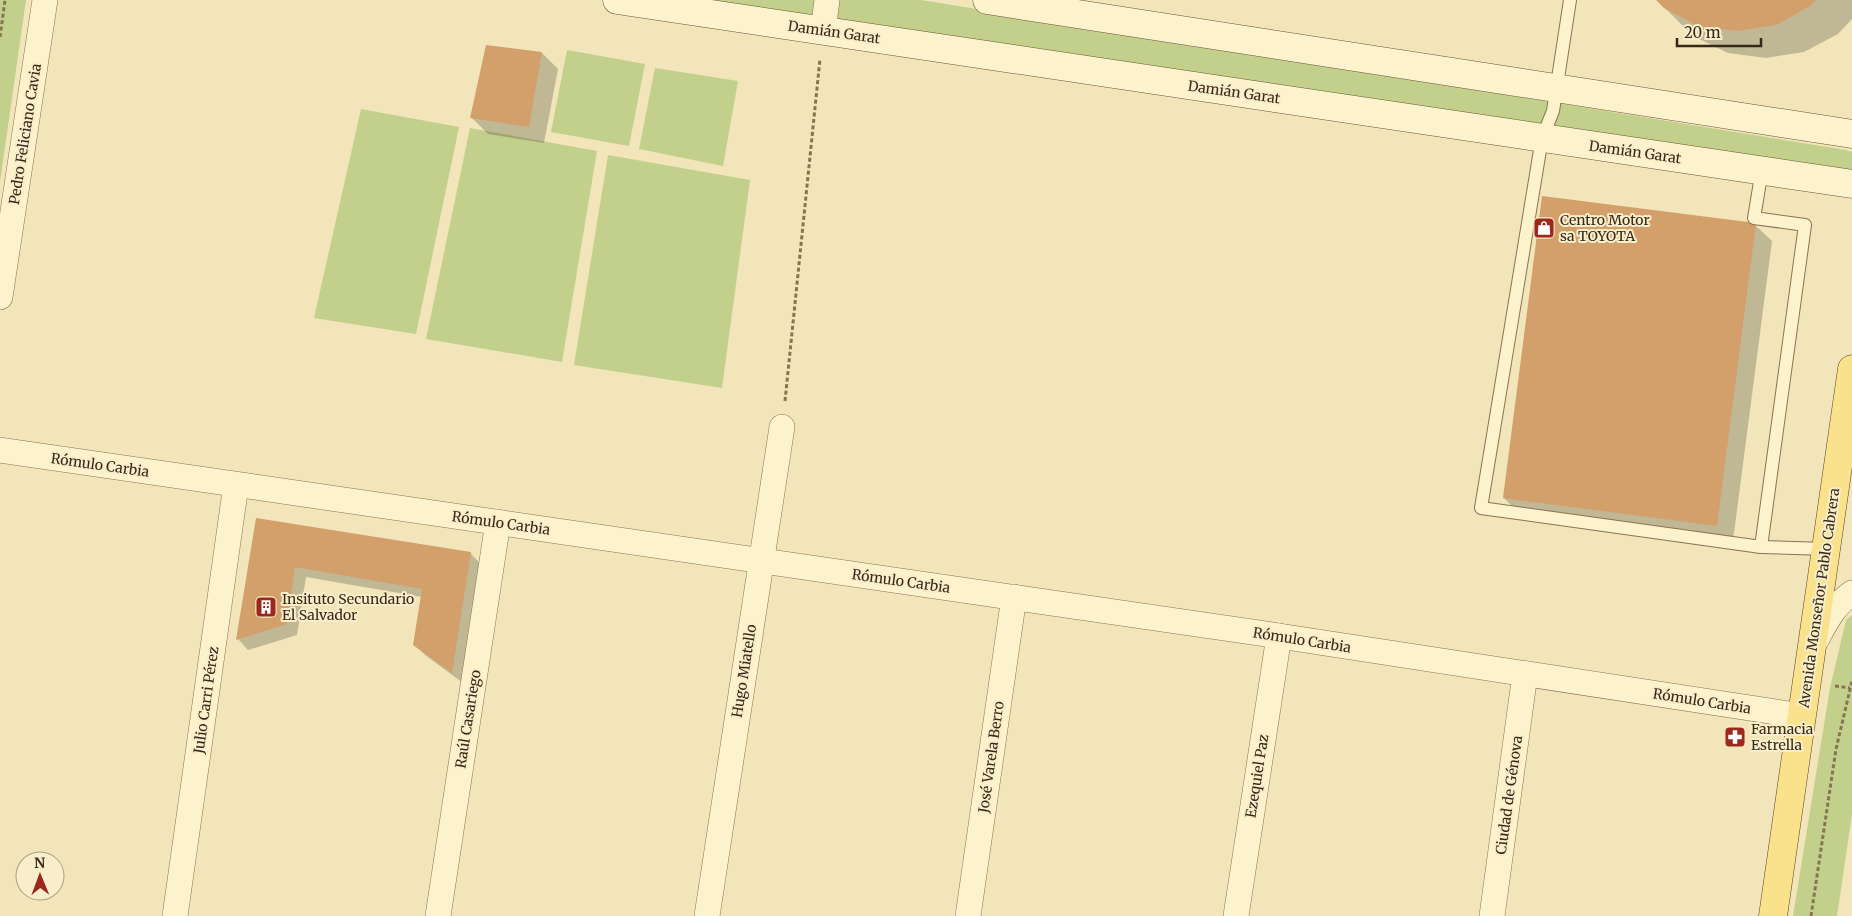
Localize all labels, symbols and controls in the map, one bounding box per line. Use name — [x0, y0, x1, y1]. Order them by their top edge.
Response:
scale bar — [1677, 15, 1761, 47]
street label: Damián Garat — [787, 17, 882, 47]
text: 20 m — [1684, 23, 1721, 42]
street label: Pedro Feliciano Cavia — [5, 62, 45, 206]
street label: Damián Garat — [1187, 77, 1282, 107]
street label: Damián Garat — [1588, 137, 1683, 167]
place label: Centro Motor sa TOYOTA — [1560, 211, 1650, 245]
shop icon: Centro Motor sa TOYOTA — [1532, 216, 1556, 240]
street label: Rómulo Carbia — [50, 449, 151, 481]
street label: Avenida Monseñor Pablo Cabrera — [1795, 486, 1843, 710]
street label: Rómulo Carbia — [451, 507, 552, 539]
street label: Rómulo Carbia — [851, 565, 952, 597]
place label: Insituto Secundario El Salvador — [282, 590, 414, 624]
building icon: Insituto Secundario El Salvador — [254, 595, 278, 619]
street label: Hugo Miatello — [728, 623, 760, 719]
street label: Rómulo Carbia — [1252, 623, 1353, 657]
street label: Julio Carri Pérez — [189, 645, 222, 756]
street label: Raúl Casariego — [451, 668, 485, 770]
street label: Rómulo Carbia — [1652, 684, 1753, 718]
street label: José Varela Berro — [974, 700, 1008, 815]
place label: Farmacia Estrella — [1751, 720, 1814, 754]
pharmacy icon: Farmacia Estrella — [1723, 725, 1747, 749]
street label: Ezequiel Paz — [1242, 733, 1273, 819]
street label: Ciudad de Génova — [1492, 734, 1526, 856]
north arrow — [15, 851, 65, 901]
text: N — [34, 854, 45, 872]

